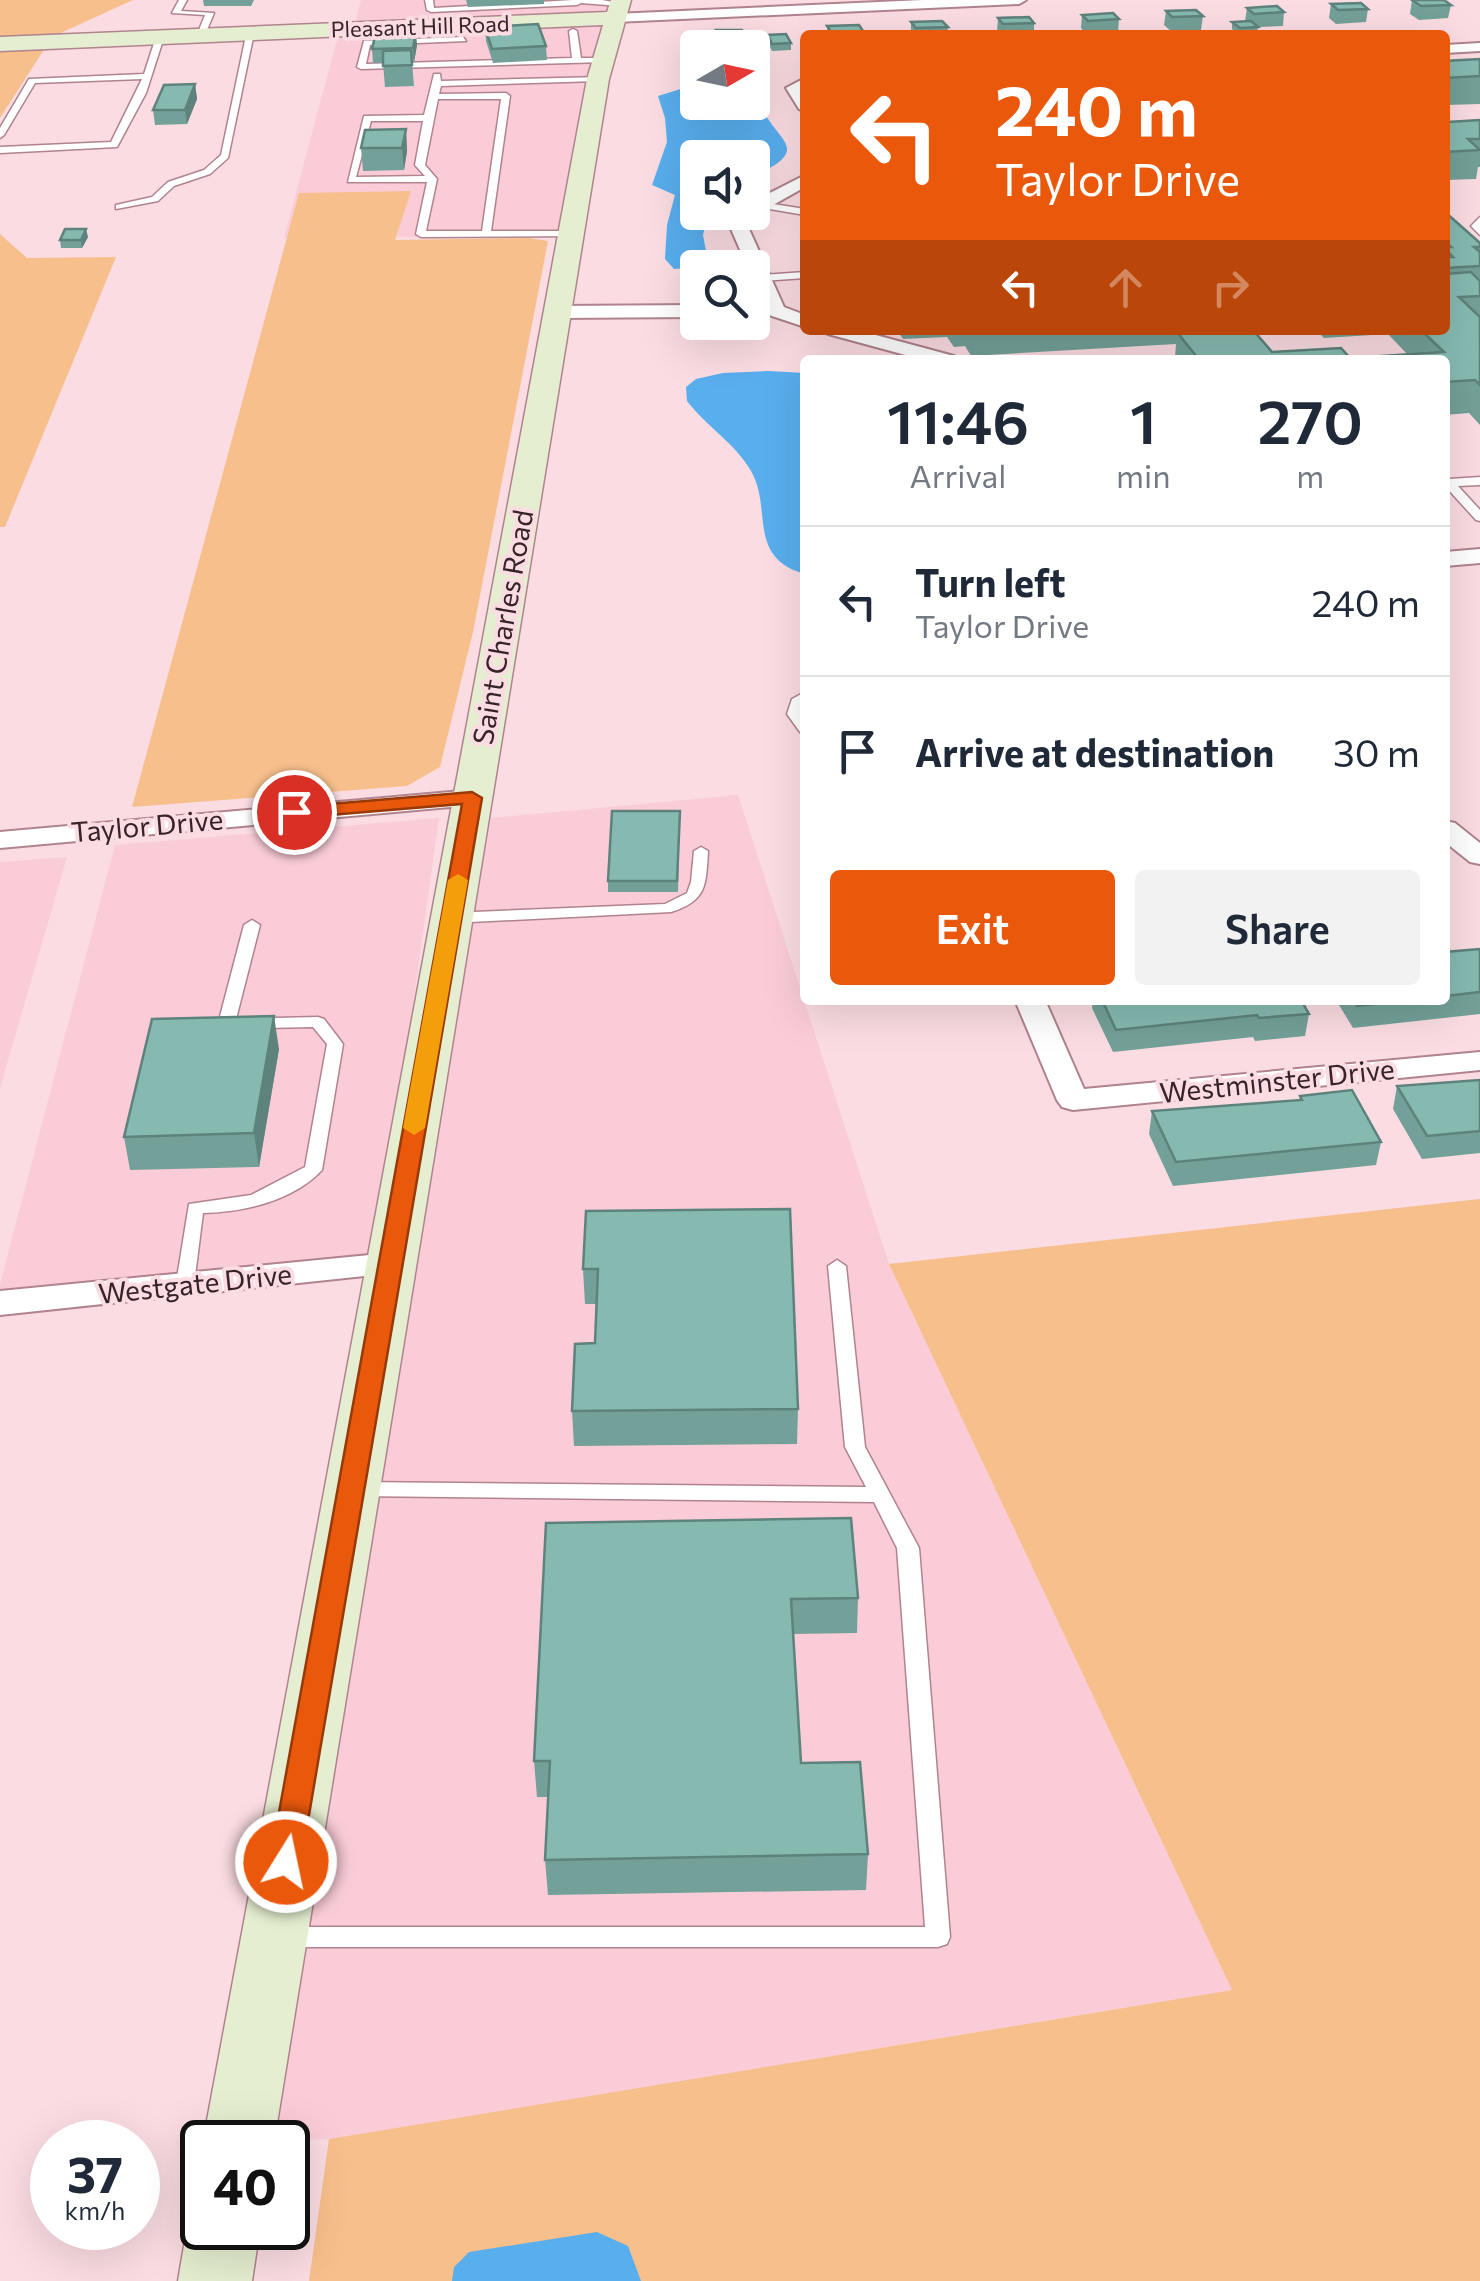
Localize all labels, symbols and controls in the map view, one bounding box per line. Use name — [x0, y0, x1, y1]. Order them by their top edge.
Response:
street label: Pleasant Hill Road — [330, 9, 510, 43]
north arrow — [680, 30, 770, 120]
map controls — [680, 30, 770, 340]
text: 240 m — [995, 65, 1198, 150]
icon: left — [830, 70, 960, 200]
button: sound — [680, 140, 770, 230]
text: Taylor Drive — [995, 150, 1240, 205]
button: search — [680, 250, 770, 340]
icon: left — [993, 260, 1048, 315]
icon: ahead — [1098, 260, 1153, 315]
icon: right — [1203, 260, 1258, 315]
text: 11:46 — [887, 383, 1029, 456]
text: 1 — [1130, 383, 1157, 456]
text: 270 — [1258, 383, 1363, 456]
text: Arrival — [910, 455, 1006, 495]
text: min — [1116, 455, 1171, 495]
text: m — [1296, 455, 1324, 495]
street label: Saint Charles Road — [465, 507, 539, 747]
text: Turn left — [915, 558, 1066, 605]
icon: left — [830, 574, 885, 629]
text: 240 m — [1312, 578, 1420, 625]
text: Taylor Drive — [915, 605, 1089, 645]
icon: arrive — [830, 724, 885, 779]
text: Arrive at destination — [915, 728, 1274, 775]
text: 30 m — [1333, 728, 1420, 775]
pin — [252, 770, 337, 855]
icon: arrive — [267, 785, 322, 840]
street label: Taylor Drive — [70, 801, 224, 849]
button: Exit — [830, 870, 1115, 985]
button: Share — [1135, 870, 1420, 985]
street label: Westminster Drive — [1158, 1051, 1396, 1109]
street label: Westgate Drive — [97, 1256, 293, 1310]
position arrow — [234, 1810, 338, 1914]
speed limit sign: 40 — [180, 2120, 310, 2250]
text: 37 — [67, 2142, 123, 2203]
text: km/h — [65, 2195, 125, 2225]

